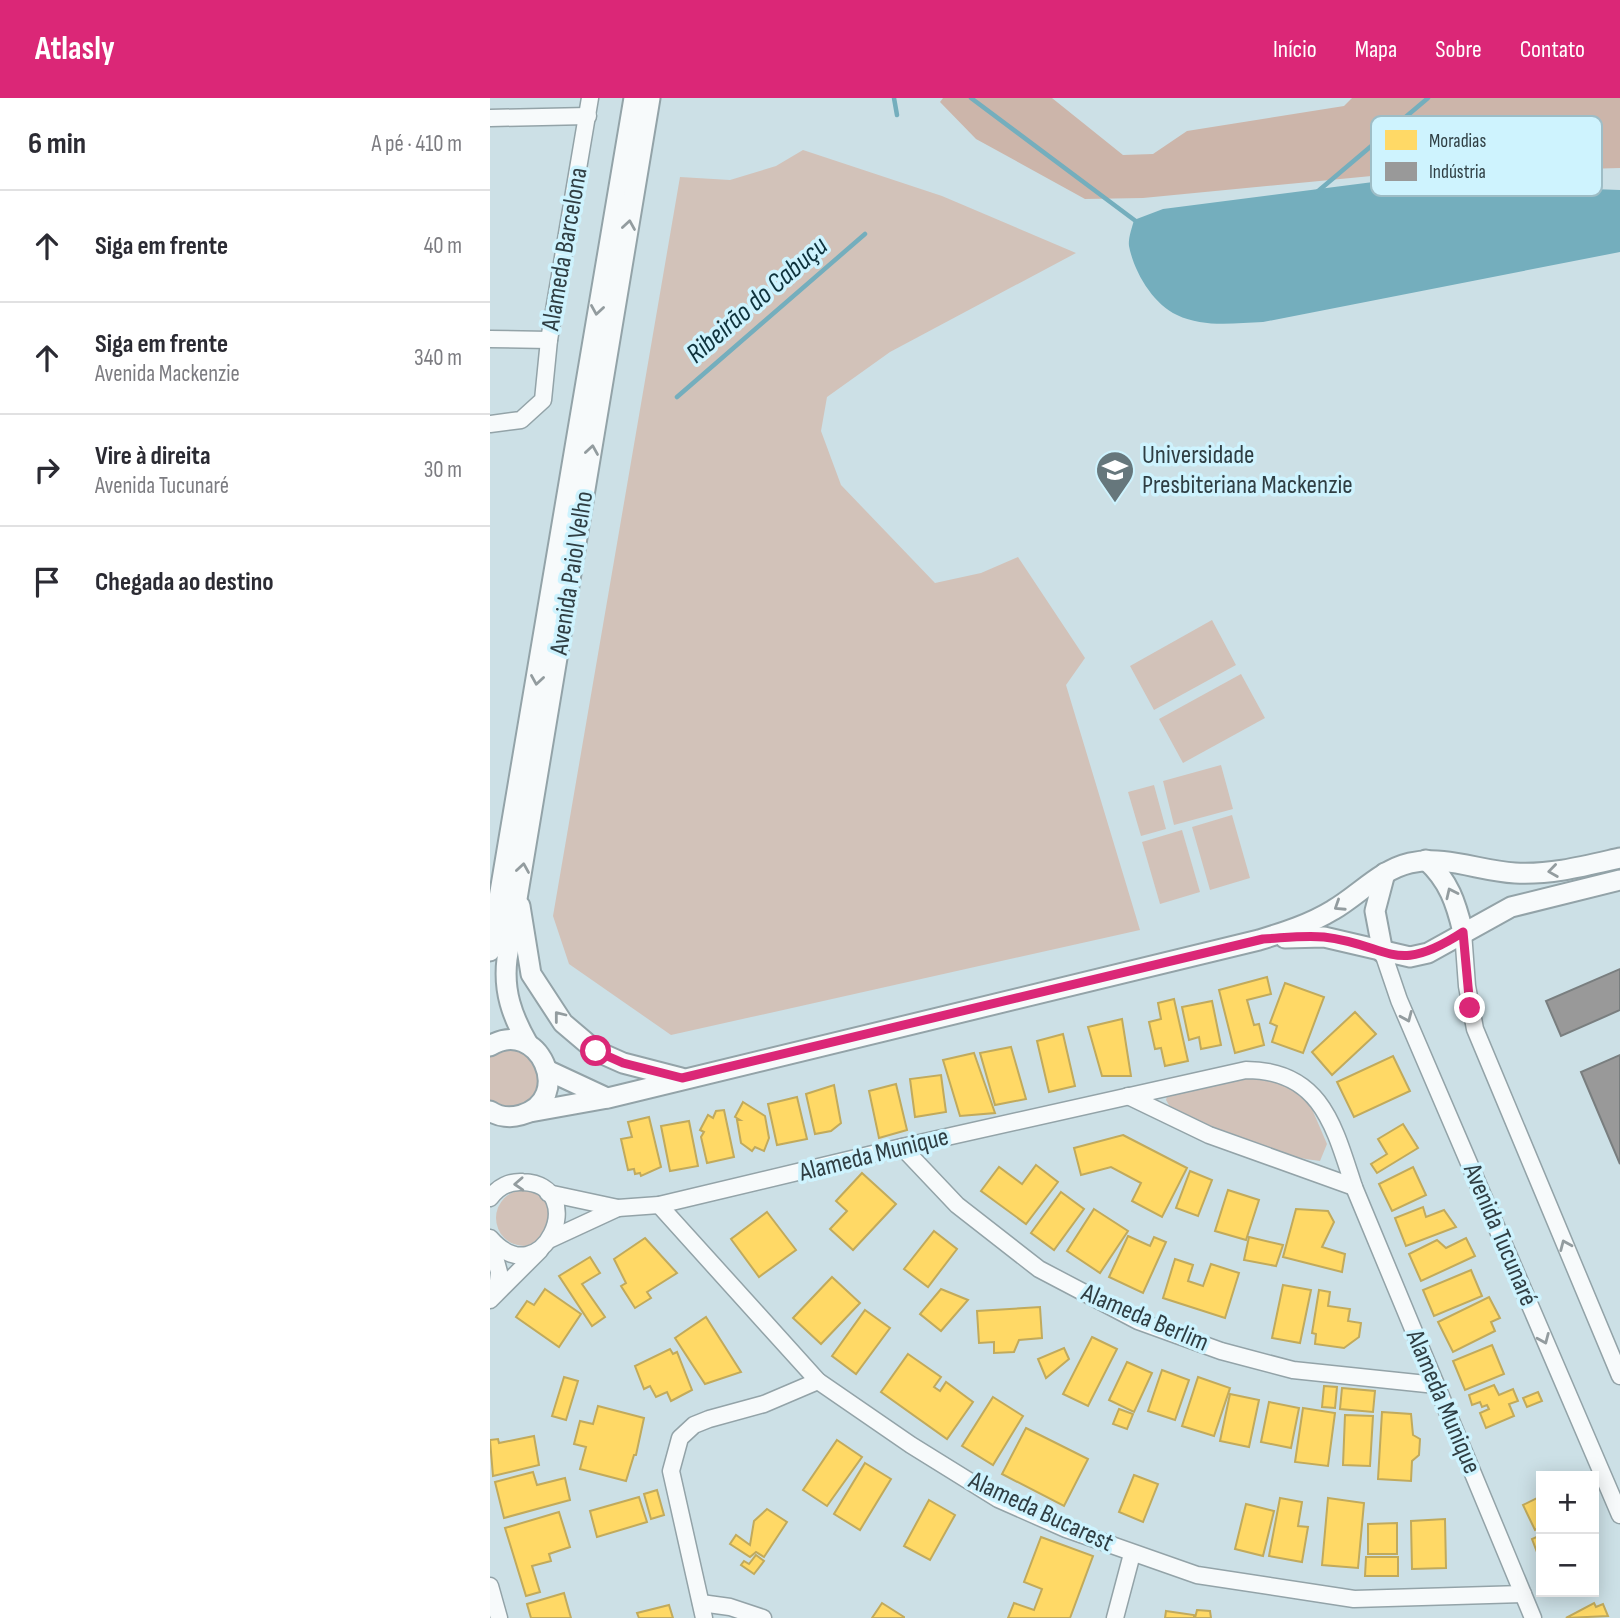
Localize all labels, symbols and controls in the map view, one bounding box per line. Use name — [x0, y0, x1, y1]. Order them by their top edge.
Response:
text: Atlasly — [35, 29, 115, 69]
text: Início — [1273, 35, 1317, 64]
text: Mapa — [1355, 35, 1397, 64]
text: Sobre — [1435, 35, 1482, 64]
text: Contato — [1520, 35, 1585, 64]
legend — [1371, 116, 1602, 196]
text: 6 min — [28, 126, 86, 162]
text: A pé · 410 m — [371, 130, 462, 158]
text: Moradias — [1429, 130, 1486, 153]
text: Indústria — [1429, 161, 1486, 184]
street label: Alameda Barcelona — [535, 165, 595, 334]
one-way arrow — [621, 219, 636, 231]
icon: ahead — [28, 227, 66, 265]
water label: Ribeirão do Cabuçu — [680, 229, 835, 370]
text: Siga em frente — [95, 231, 228, 262]
text: 40 m — [424, 232, 462, 260]
one-way arrow — [590, 304, 605, 316]
text: Siga em frente — [95, 329, 228, 360]
icon: ahead — [28, 339, 66, 377]
text: 340 m — [414, 344, 462, 372]
text: Avenida Mackenzie — [95, 360, 240, 388]
place label: Universidade Presbiteriana Mackenzie — [1142, 440, 1353, 501]
text: Vire à direita — [95, 441, 211, 472]
one-way arrow — [584, 444, 599, 456]
school or university icon: Universidade Presbiteriana Mackenzie — [1094, 449, 1136, 504]
icon: right — [28, 451, 66, 489]
text: 30 m — [424, 456, 462, 484]
text: Avenida Tucunaré — [95, 472, 229, 500]
street label: Avenida Paiol Velho — [544, 489, 600, 658]
icon: arrive — [28, 563, 66, 601]
text: Chegada ao destino — [95, 567, 274, 598]
one-way arrow — [530, 674, 545, 686]
one-way arrow — [515, 862, 530, 874]
one-way arrow — [1547, 864, 1559, 879]
one-way arrow — [1445, 888, 1459, 900]
one-way arrow — [1334, 897, 1347, 910]
route end — [1454, 992, 1485, 1023]
one-way arrow — [1398, 1010, 1412, 1022]
one-way arrow — [554, 1012, 567, 1024]
route start — [580, 1035, 611, 1066]
street label: Alameda Munique — [795, 1121, 952, 1189]
street label: Avenida Tucunaré — [1456, 1158, 1544, 1311]
one-way arrow — [513, 1176, 524, 1191]
one-way arrow — [1559, 1240, 1573, 1252]
street label: Alameda Berlim — [1076, 1277, 1213, 1359]
street label: Alameda Munique — [1398, 1325, 1487, 1478]
one-way arrow — [1536, 1332, 1550, 1344]
street label: Alameda Bucarest — [963, 1465, 1118, 1559]
map controls — [1536, 1471, 1599, 1597]
button: + — [1536, 1471, 1599, 1534]
button: − — [1536, 1534, 1599, 1597]

